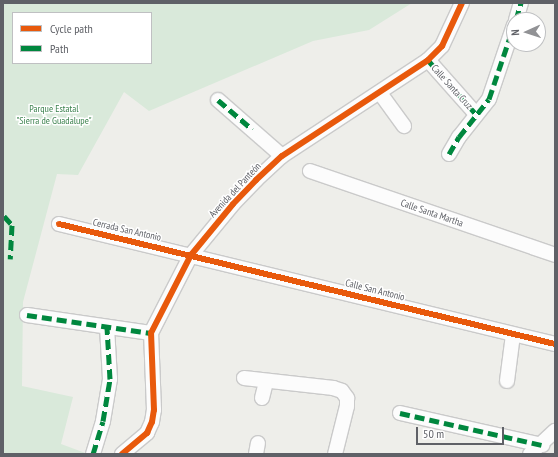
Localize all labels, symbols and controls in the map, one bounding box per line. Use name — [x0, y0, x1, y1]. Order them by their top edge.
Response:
legend — [12, 12, 152, 64]
north arrow — [506, 12, 546, 52]
text: Cycle path — [50, 21, 93, 36]
text: N — [508, 29, 522, 36]
text: Path — [50, 41, 68, 56]
street label: Calle Santa Cruz — [429, 62, 475, 112]
park label: Parque Estatal "Sierra de Guadalupe" — [16, 102, 92, 126]
street label: Avenida del Panteón — [207, 160, 263, 220]
street label: Calle Santa Martha — [399, 197, 465, 229]
street label: Cerrada San Antonio — [91, 216, 163, 244]
street label: Calle San Antonio — [344, 277, 406, 303]
scale bar — [418, 419, 506, 445]
text: 50 m — [423, 426, 444, 441]

